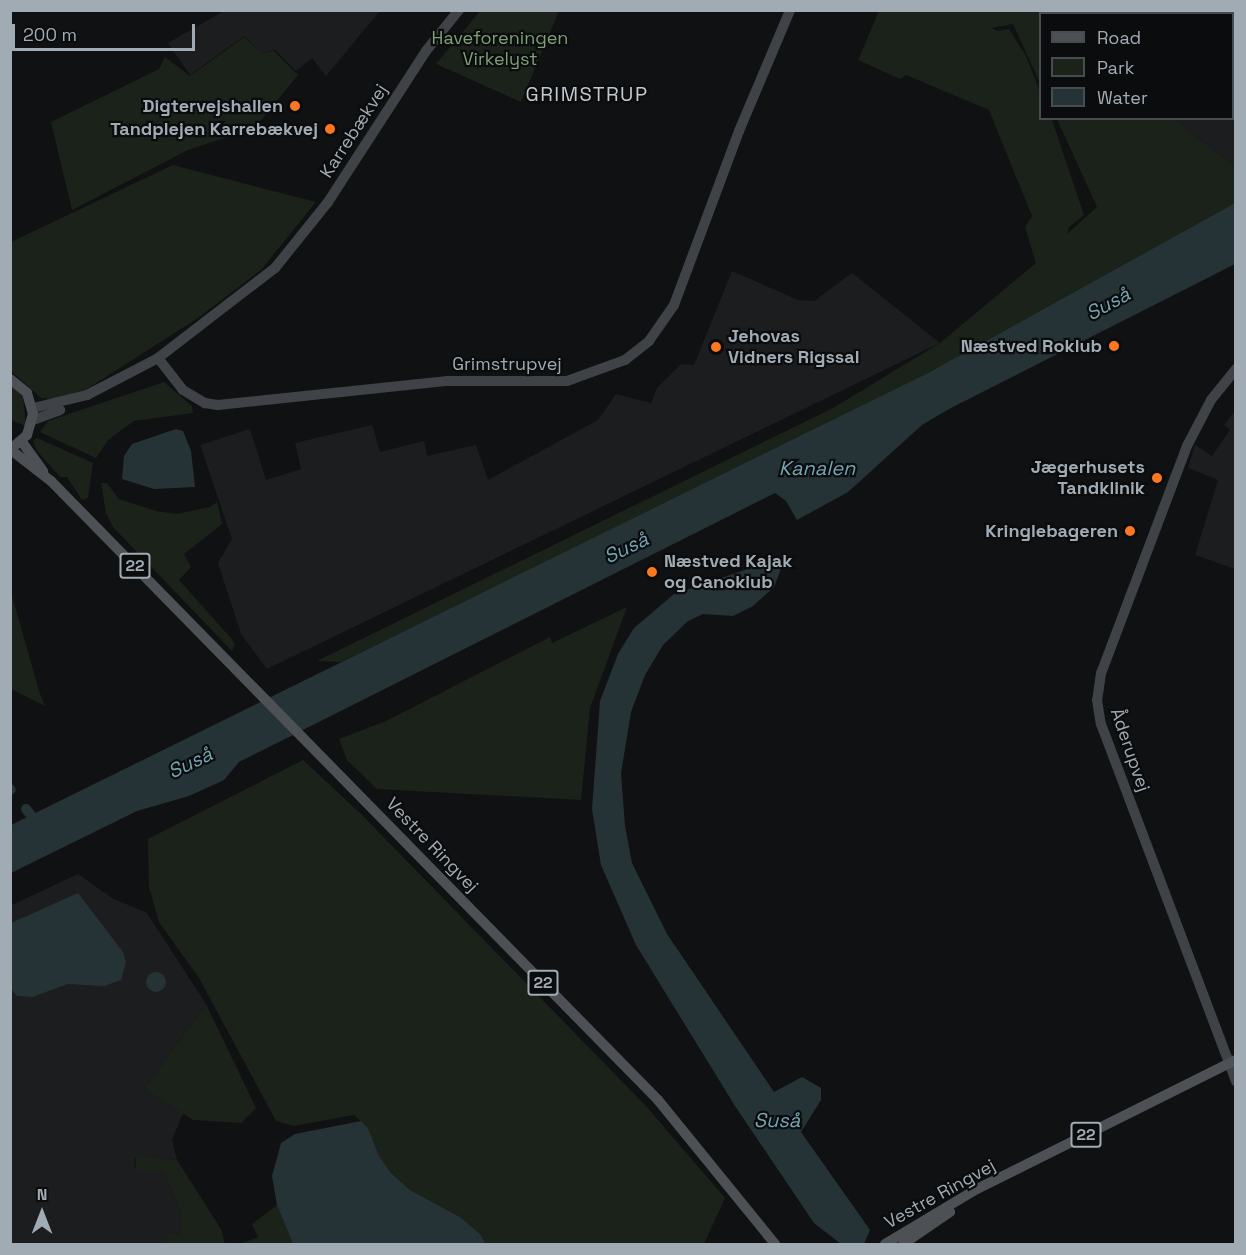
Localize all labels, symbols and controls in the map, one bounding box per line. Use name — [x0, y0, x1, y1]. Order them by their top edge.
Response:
scale bar — [15, 12, 198, 50]
legend — [1039, 12, 1234, 120]
text: 200 m — [23, 23, 77, 46]
text: Road — [1097, 26, 1141, 49]
park label: Haveforeningen Virkelyst — [432, 28, 568, 70]
text: Park — [1097, 56, 1134, 79]
street label: Karrebækvej — [316, 80, 392, 182]
district label: GRIMSTRUP — [526, 82, 648, 106]
text: Water — [1097, 86, 1148, 109]
place label: Digtervejshallen — [143, 95, 283, 117]
marker: Digtervejshallen — [288, 99, 302, 113]
place label: Tandplejen Karrebækvej — [110, 118, 318, 140]
marker: Tandplejen Karrebækvej — [323, 122, 337, 136]
water label: Suså — [1082, 282, 1134, 326]
place label: Jehovas Vidners Rigssal — [728, 326, 859, 368]
place label: Næstved Roklub — [961, 335, 1102, 357]
marker: Næstved Roklub — [1107, 339, 1121, 353]
marker: Jehovas Vidners Rigssal — [709, 340, 723, 354]
street label: Grimstrupvej — [452, 353, 562, 375]
water label: Kanalen — [779, 456, 855, 480]
place label: Jægerhusets Tandklinik — [1031, 457, 1145, 500]
marker: Jægerhusets Tandklinik — [1150, 471, 1164, 485]
place label: Kringlebageren — [985, 520, 1118, 542]
marker: Kringlebageren — [1123, 524, 1137, 538]
water label: Suså — [600, 527, 652, 569]
place label: Næstved Kajak og Canoklub — [664, 551, 792, 594]
road number: 22 — [118, 553, 152, 579]
marker: Næstved Kajak og Canoklub — [645, 565, 659, 579]
street label: Åderupvej — [1106, 705, 1154, 795]
water label: Suså — [164, 742, 216, 784]
street label: Vestre Ringvej — [381, 793, 483, 897]
road number: 22 — [526, 970, 560, 996]
water label: Suså — [754, 1108, 800, 1132]
road number: 22 — [1070, 1122, 1102, 1148]
street label: Vestre Ringvej — [881, 1155, 999, 1233]
north arrow — [12, 1183, 72, 1243]
text: N — [37, 1184, 47, 1205]

